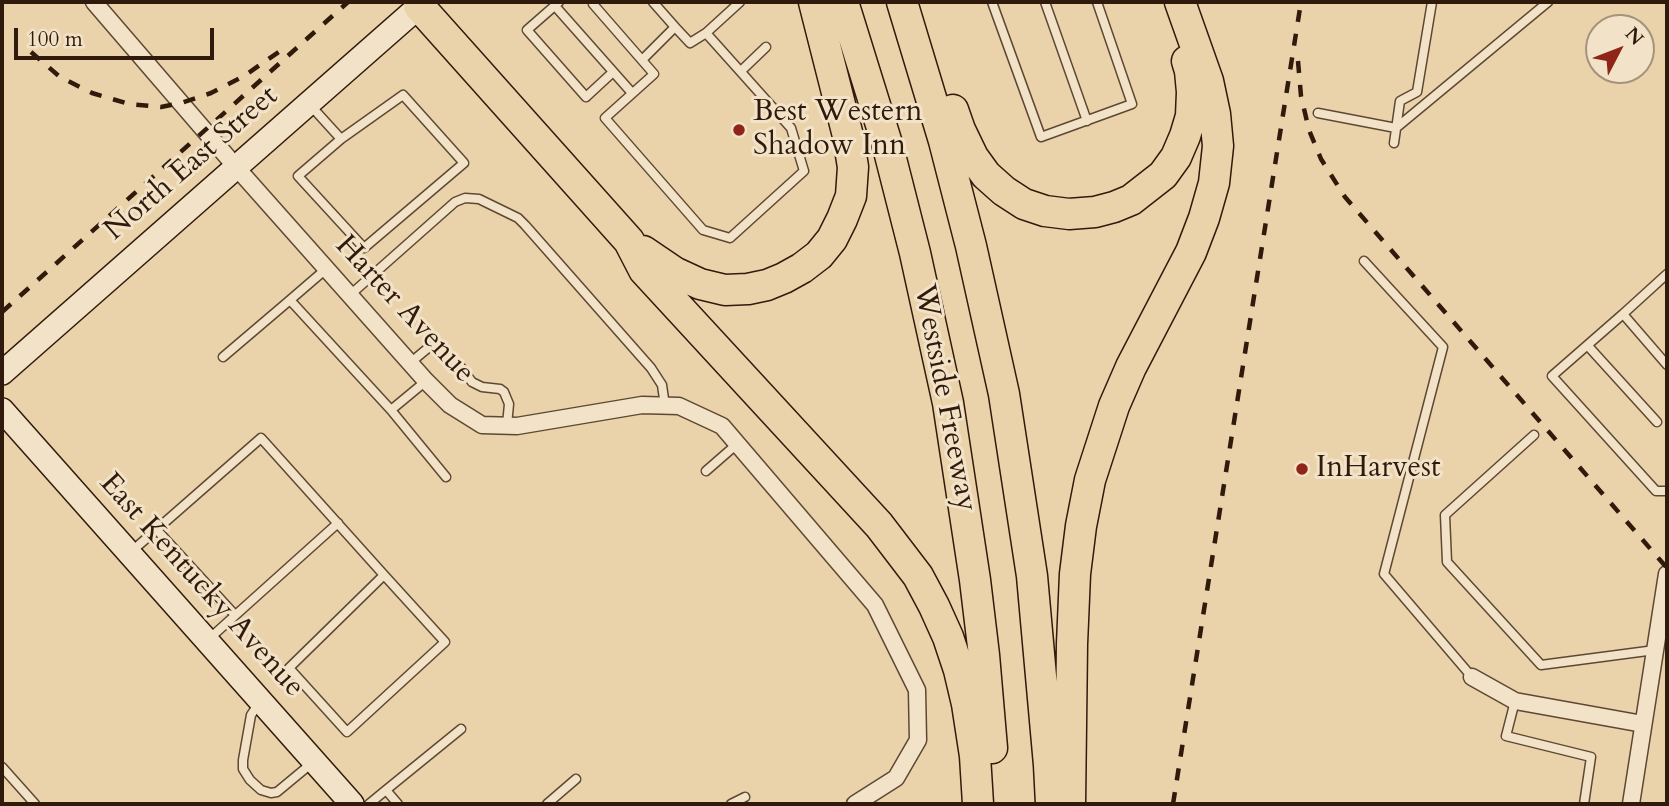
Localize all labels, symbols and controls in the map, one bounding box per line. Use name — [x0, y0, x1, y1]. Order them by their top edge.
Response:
scale bar — [18, 14, 217, 58]
north arrow — [1585, 14, 1655, 84]
text: N — [1619, 21, 1649, 51]
text: 100 m — [27, 25, 83, 54]
street label: North East Street — [98, 79, 286, 249]
place label: Best Western Shadow Inn — [753, 95, 922, 166]
marker: Best Western Shadow Inn — [731, 122, 747, 138]
street label: Harter Avenue — [327, 229, 481, 391]
street label: Westside Freeway — [904, 281, 984, 515]
place label: InHarvest — [1316, 451, 1441, 487]
marker: InHarvest — [1294, 461, 1310, 477]
street label: East Kentucky Avenue — [91, 467, 311, 705]

